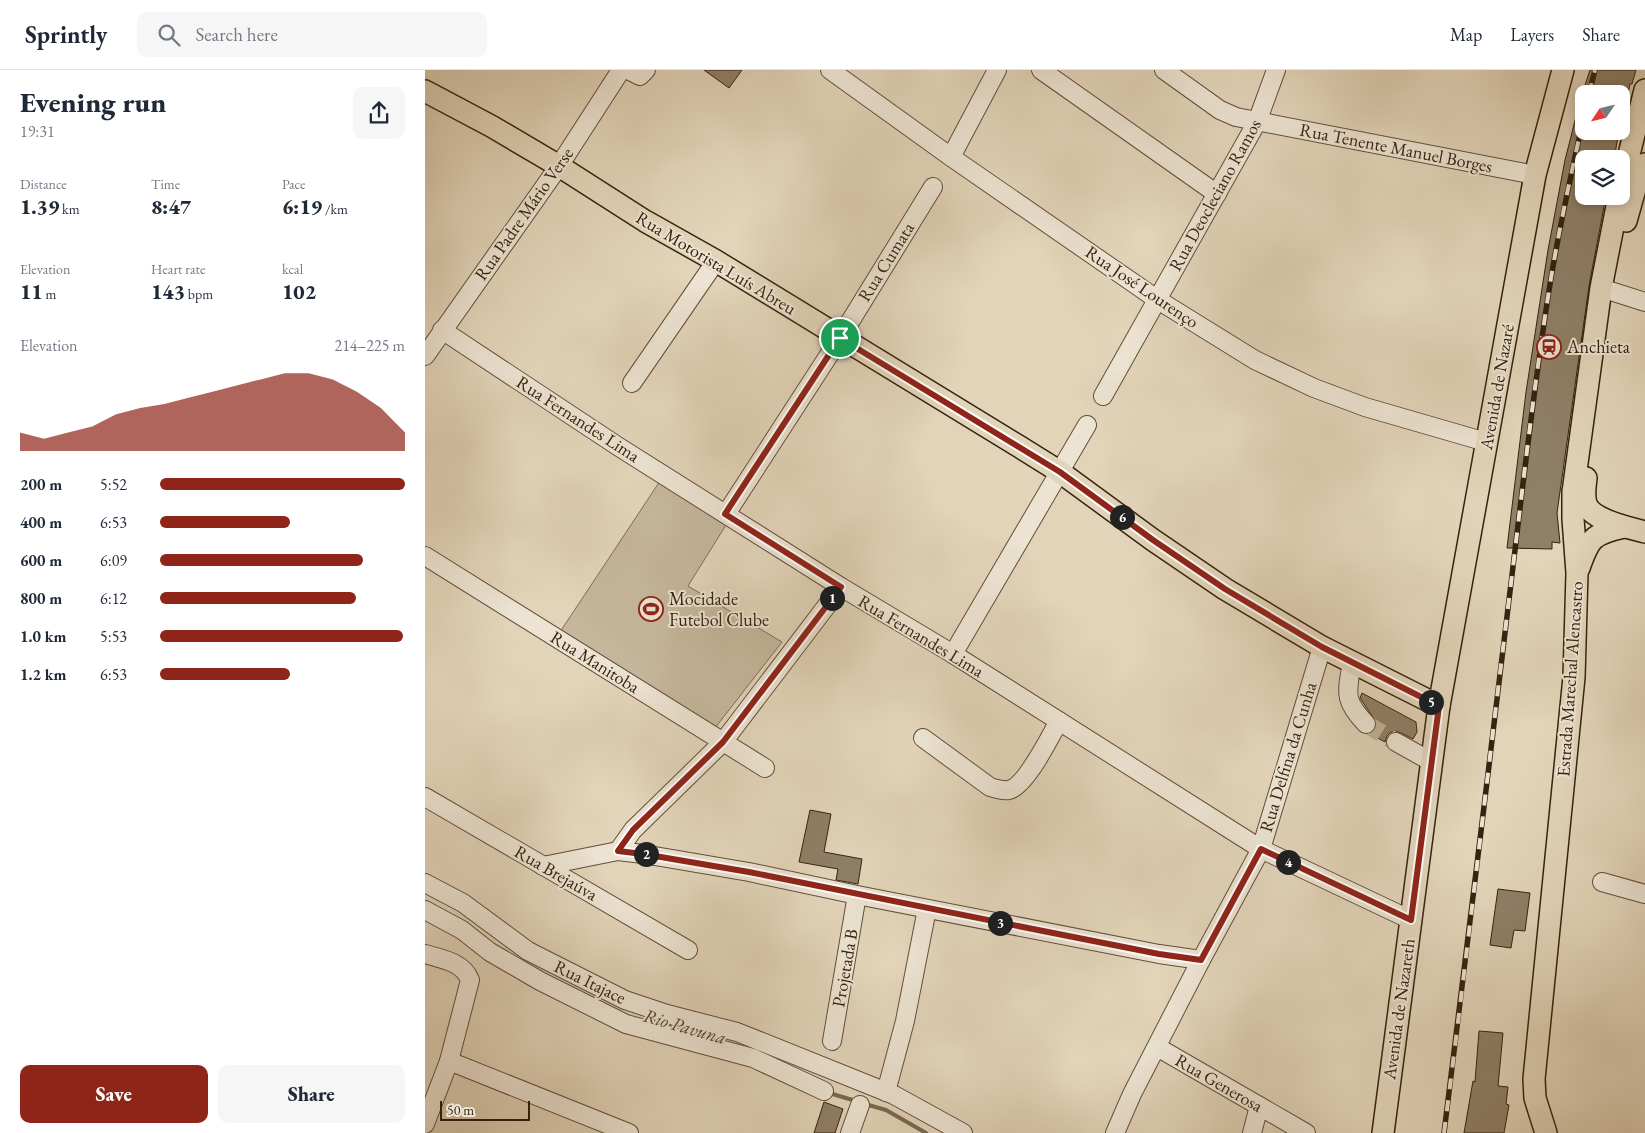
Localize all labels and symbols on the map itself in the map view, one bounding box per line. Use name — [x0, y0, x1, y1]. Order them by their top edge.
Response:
north arrow — [1575, 85, 1630, 140]
street label: Rua Deocleciano Ramos — [1163, 114, 1266, 275]
street label: Rua Tenente Manuel Borges — [1298, 118, 1495, 178]
street label: Rua Padre Mário Verse — [469, 143, 578, 285]
street label: Rua Motorista Luís Abreu — [632, 206, 801, 320]
street label: Rua Cumata — [852, 217, 919, 306]
street label: Rua José Lourenço — [1081, 240, 1203, 333]
pin — [819, 317, 861, 359]
street label: Avenida de Nazaré — [1474, 322, 1519, 453]
station icon: Anchieta — [1536, 334, 1562, 360]
place label: Anchieta — [1566, 335, 1631, 358]
street label: Rua Fernandes Lima — [512, 370, 645, 468]
pin: 6 — [1109, 504, 1135, 530]
street label: Estrada Marechal Alencastro — [1551, 580, 1588, 778]
pin: 1 — [819, 586, 845, 610]
place label: Mocidade Futebol Clube — [669, 587, 769, 631]
street label: Rua Fernandes Lima — [854, 589, 989, 683]
sports icon: Mocidade Futebol Clube — [638, 596, 664, 622]
street label: Rua Manitoba — [546, 625, 645, 698]
street label: Rua Delfina da Cunha — [1254, 678, 1322, 835]
pin: 5 — [1419, 690, 1443, 714]
street label: Rua Brejaúva — [511, 840, 603, 906]
pin: 2 — [633, 842, 659, 866]
pin: 4 — [1275, 850, 1301, 874]
pin: 3 — [987, 910, 1013, 936]
street label: Projetada B — [826, 927, 863, 1009]
street label: Avenida de Nazareth — [1377, 937, 1420, 1082]
street label: Rua Itajace — [551, 954, 630, 1009]
water label: Rio Pavuna — [641, 1003, 729, 1050]
street label: Rua Generosa — [1171, 1048, 1268, 1117]
scale bar — [440, 1098, 530, 1121]

